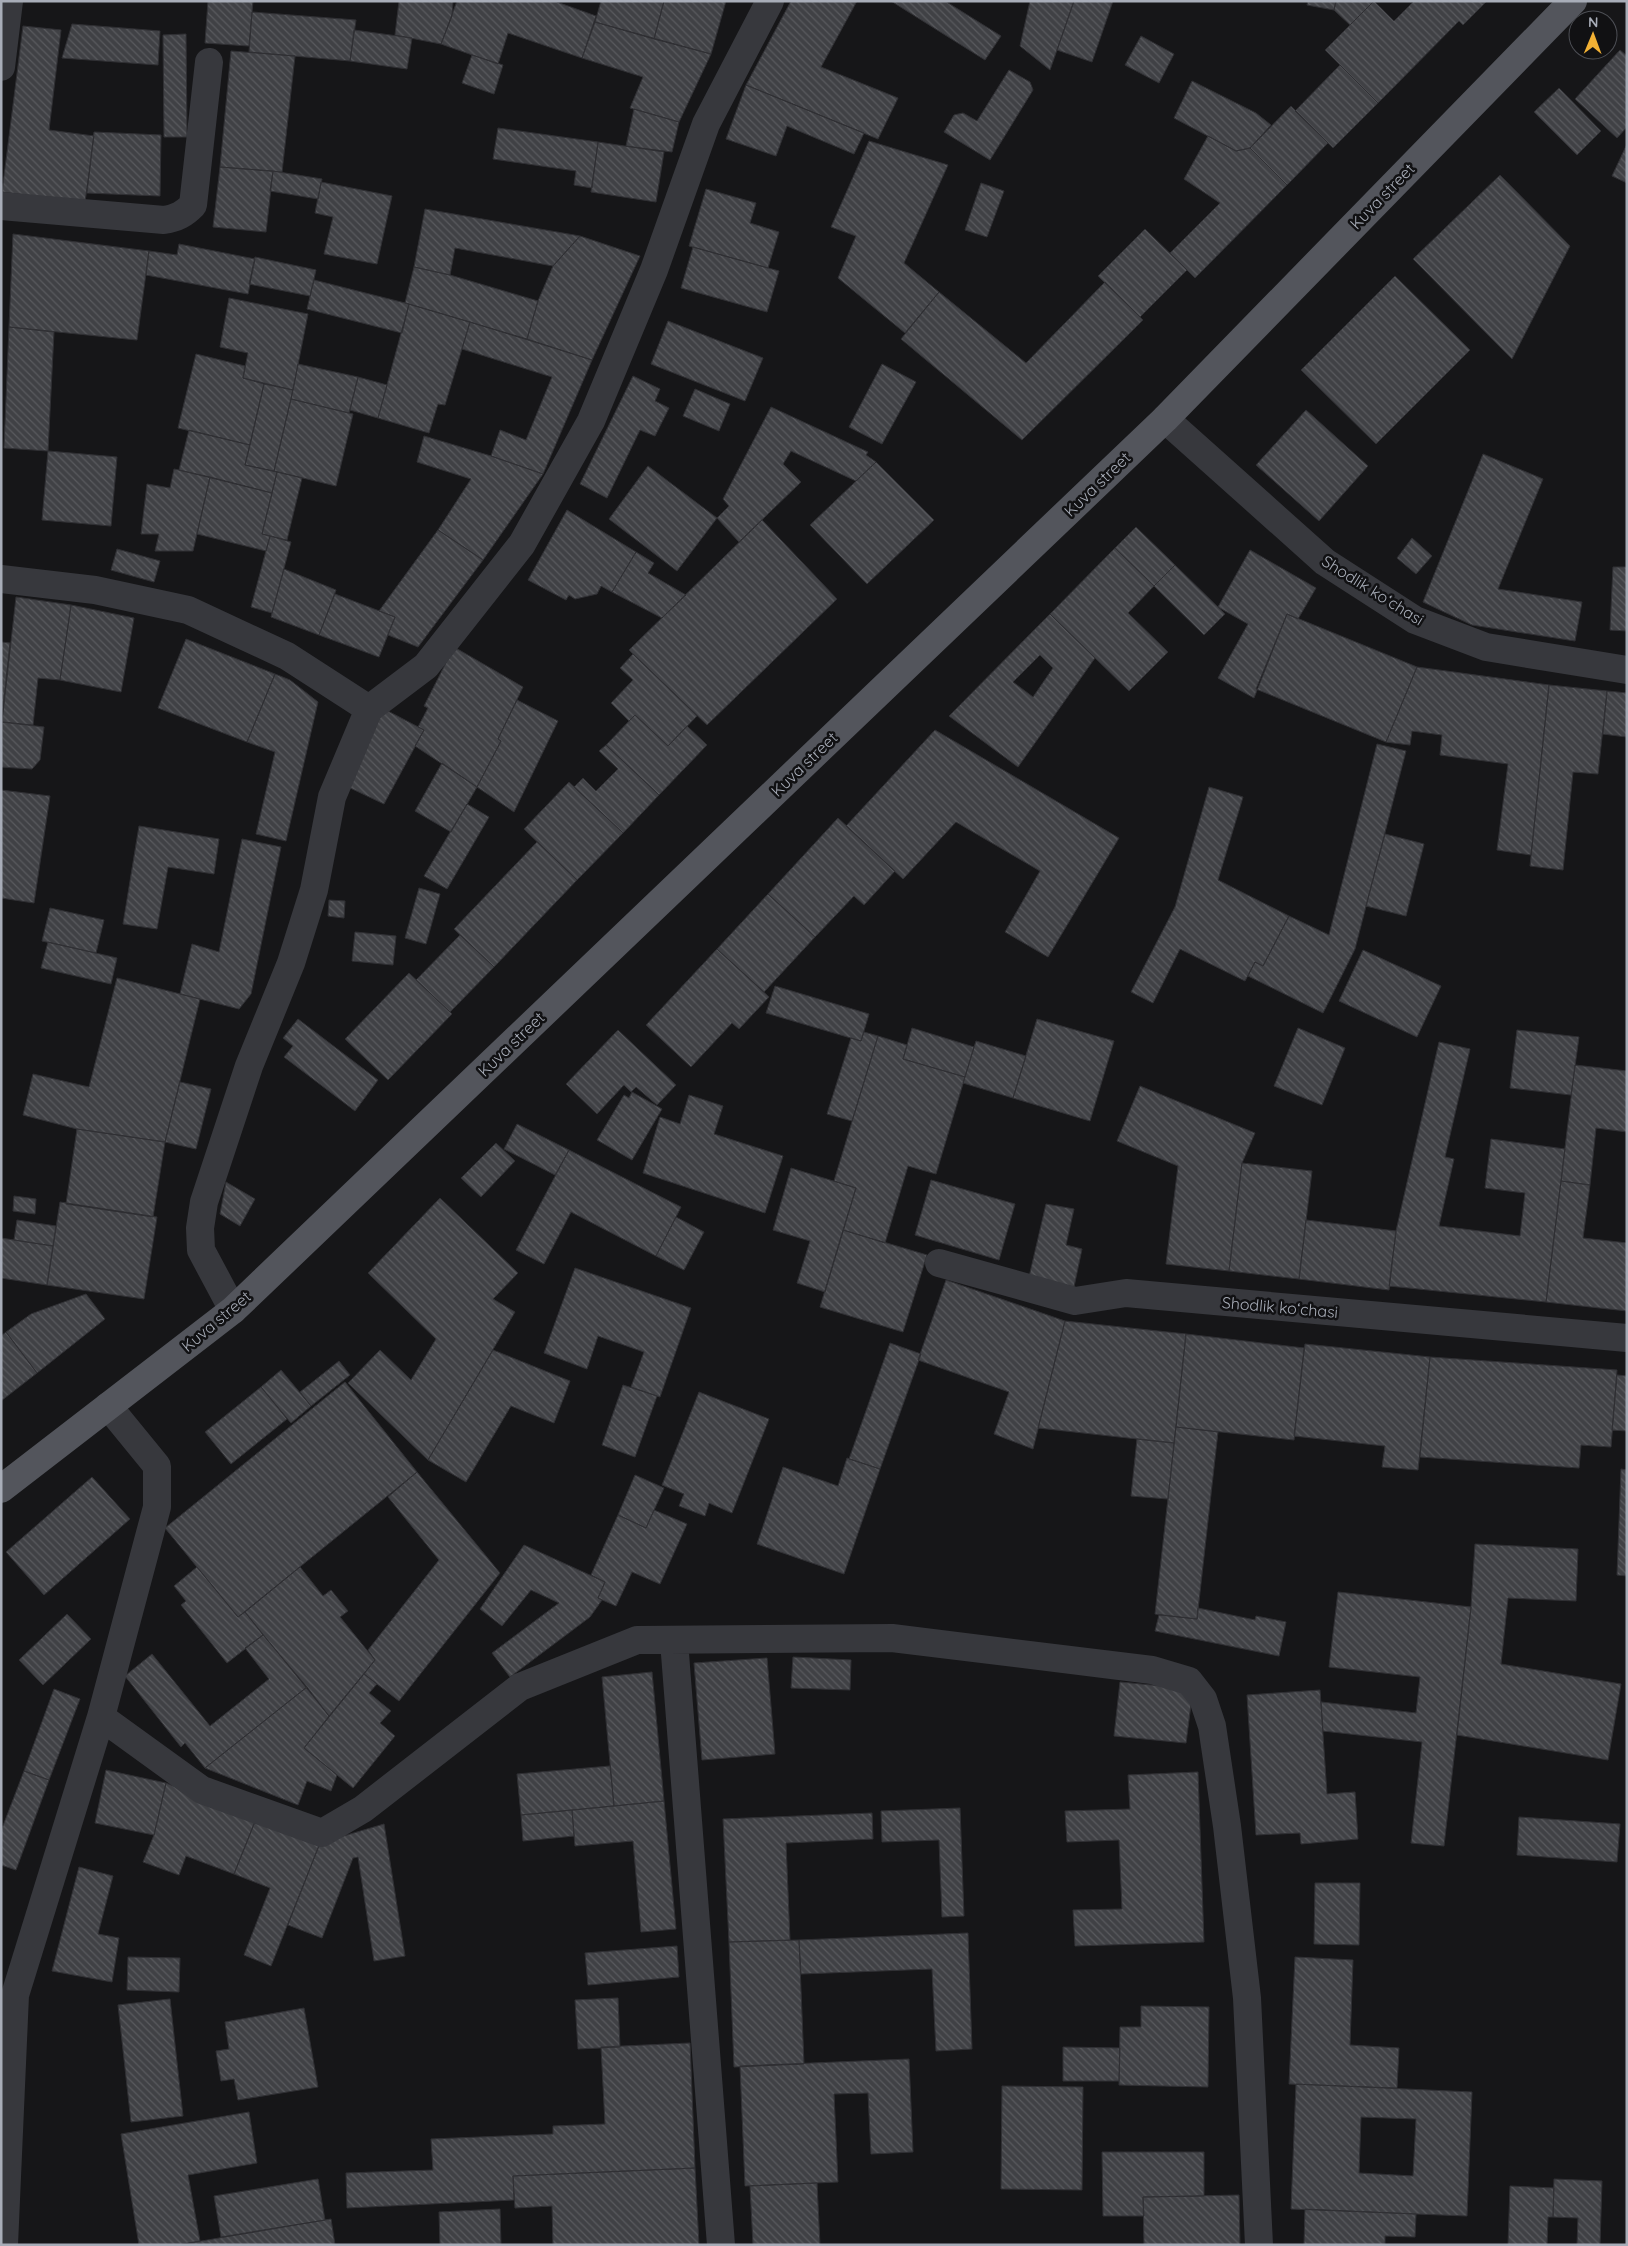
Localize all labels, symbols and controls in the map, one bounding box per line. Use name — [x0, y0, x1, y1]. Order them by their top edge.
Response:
north arrow — [1568, 10, 1618, 60]
text: N — [1588, 13, 1599, 31]
street label: Kuva street — [1345, 159, 1419, 233]
street label: Kuva street — [1060, 447, 1134, 521]
street label: Shodlik koʻchasi — [1318, 551, 1428, 629]
street label: Kuva street — [767, 727, 841, 801]
street label: Kuva street — [474, 1007, 548, 1081]
street label: Kuva street — [177, 1286, 255, 1356]
street label: Shodlik koʻchasi — [1221, 1292, 1339, 1322]

